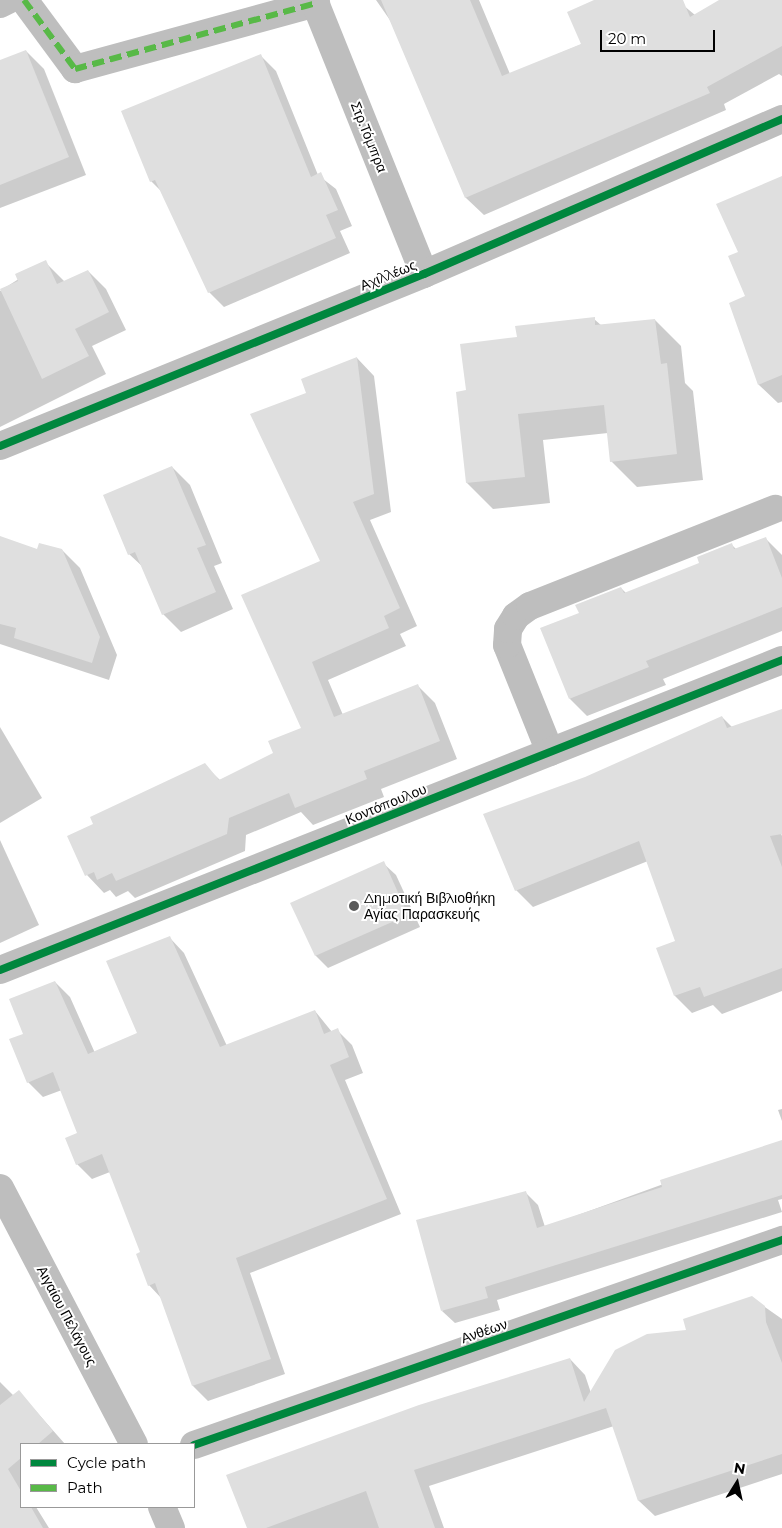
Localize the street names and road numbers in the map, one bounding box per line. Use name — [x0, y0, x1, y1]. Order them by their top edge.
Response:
street label: Στρ.Τόμπρα — [347, 99, 391, 175]
street label: Αχιλλέως — [357, 256, 419, 294]
street label: Κοντόπουλου — [343, 780, 429, 828]
street label: Αιγαίου Πελάγους — [34, 1263, 100, 1369]
street label: Ανθέων — [459, 1315, 509, 1347]

